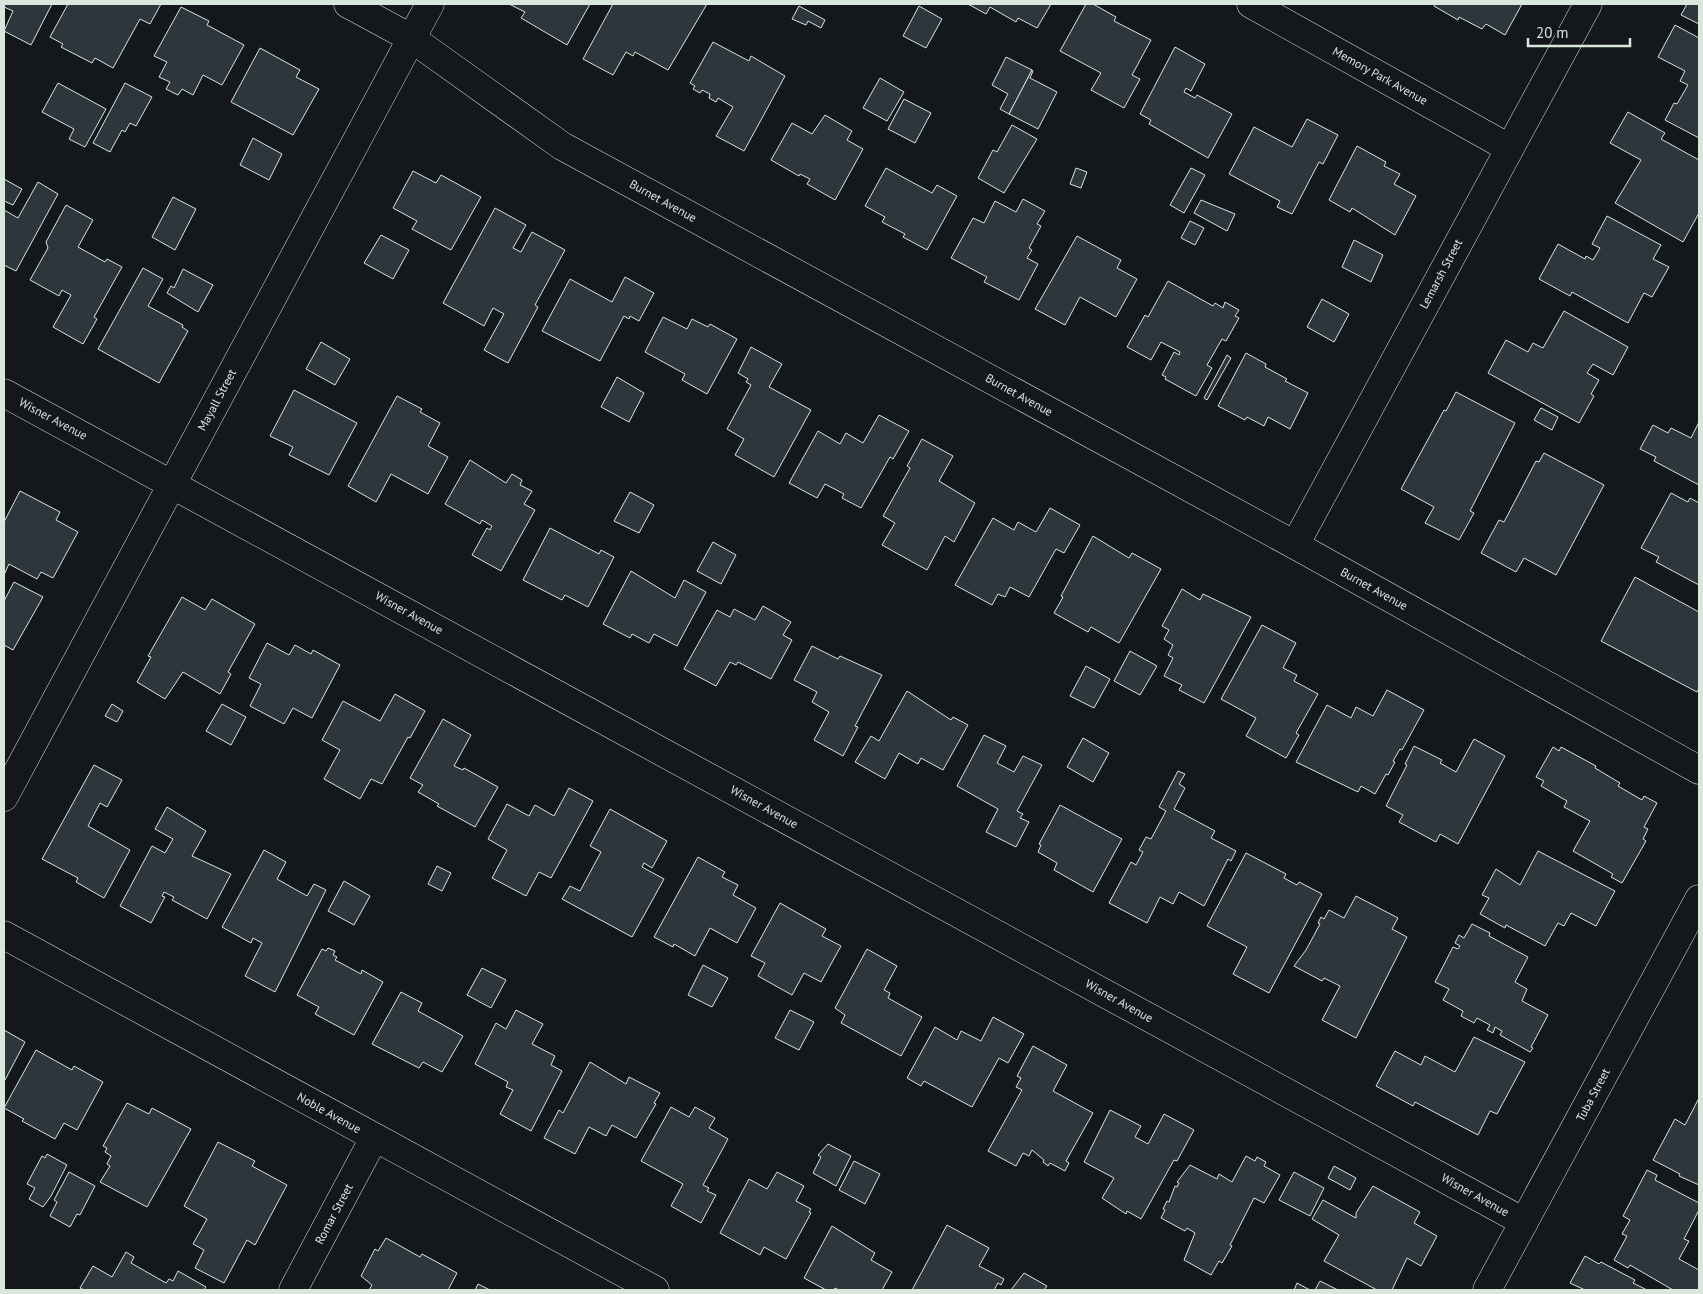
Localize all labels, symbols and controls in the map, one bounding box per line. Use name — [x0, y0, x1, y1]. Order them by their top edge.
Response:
scale bar — [1528, 15, 1630, 47]
text: 20 m — [1536, 23, 1569, 42]
street label: Memory Park Avenue — [1330, 43, 1430, 108]
street label: Burnet Avenue — [627, 176, 699, 225]
street label: Lemarsh Street — [1416, 236, 1465, 311]
street label: Mayall Street — [194, 366, 239, 433]
street label: Burnet Avenue — [983, 370, 1055, 419]
street label: Wisner Avenue — [16, 394, 90, 443]
street label: Burnet Avenue — [1338, 564, 1410, 613]
street label: Wisner Avenue — [373, 588, 446, 637]
street label: Wisner Avenue — [728, 782, 801, 831]
street label: Wisner Avenue — [1083, 976, 1156, 1025]
street label: Tuba Street — [1572, 1066, 1613, 1124]
street label: Noble Avenue — [295, 1089, 364, 1136]
street label: Wisner Avenue — [1439, 1170, 1512, 1219]
street label: Romar Street — [311, 1181, 356, 1247]

